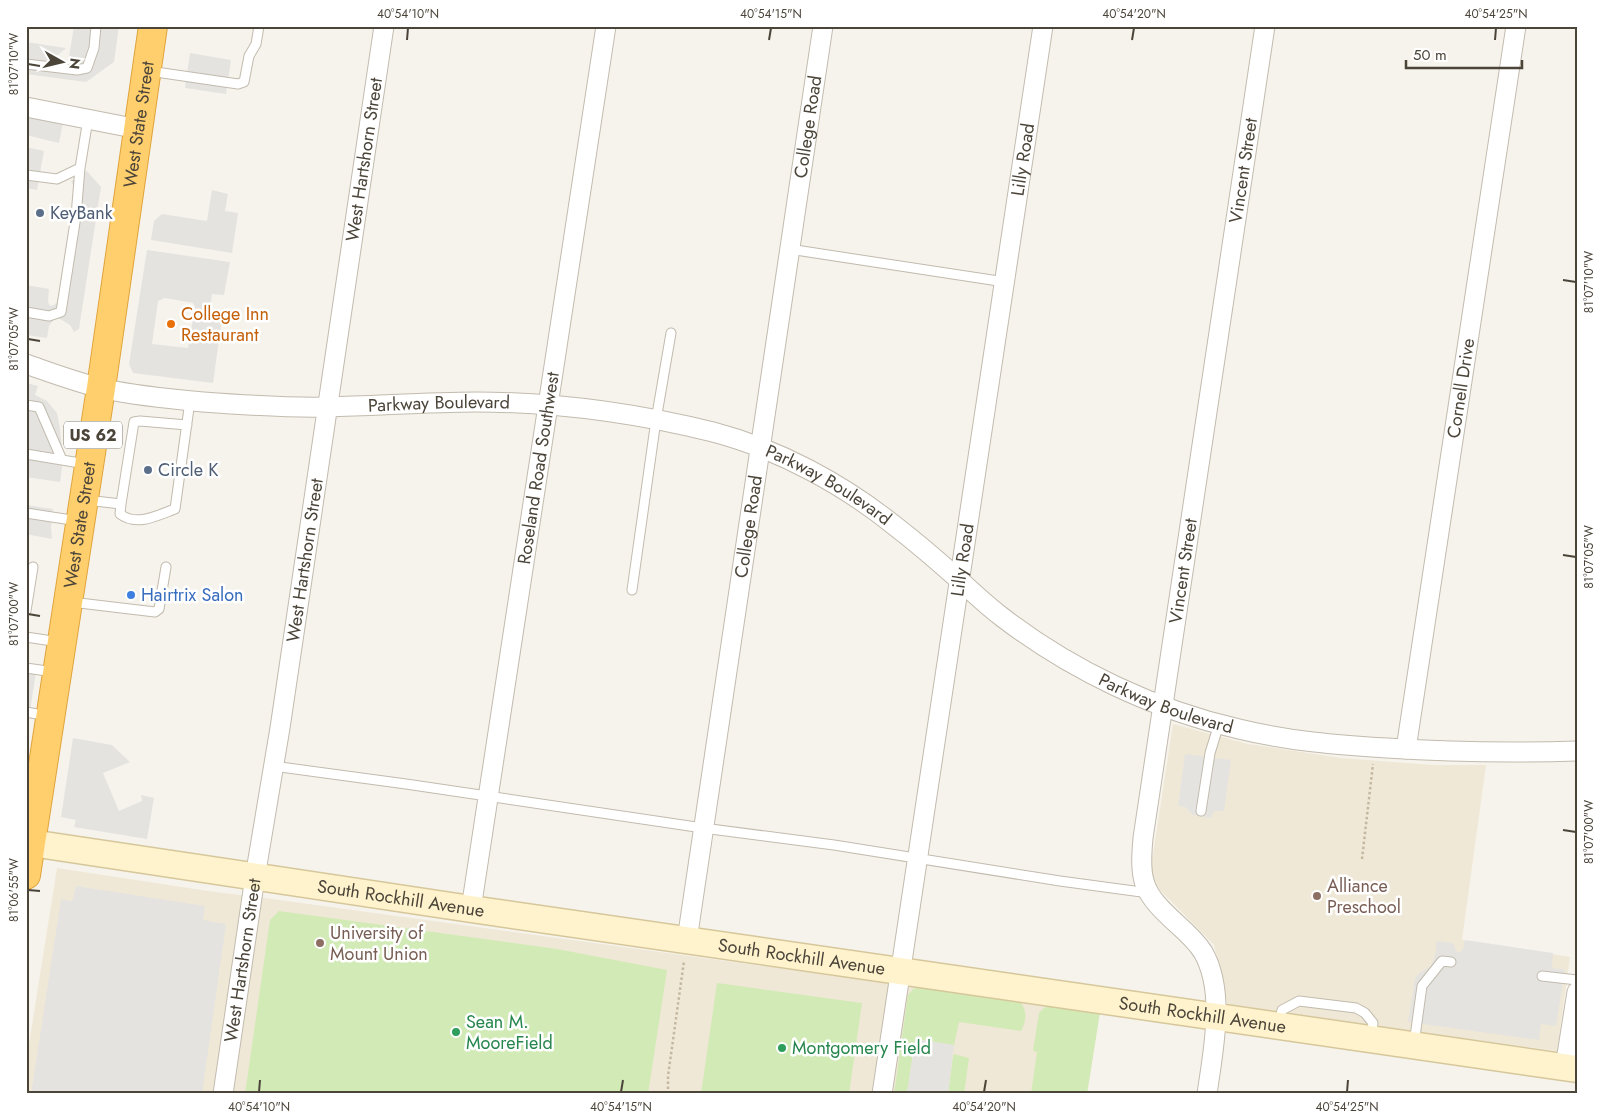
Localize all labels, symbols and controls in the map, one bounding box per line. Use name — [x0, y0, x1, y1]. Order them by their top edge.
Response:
text: 40°54'10"N — [377, 5, 439, 23]
text: 40°54'15"N — [740, 5, 802, 23]
text: 40°54'20"N — [1102, 5, 1166, 23]
text: 40°54'25"N — [1464, 5, 1528, 23]
text: 81°07'10"W — [5, 33, 23, 95]
north arrow — [38, 38, 88, 88]
scale bar — [1406, 38, 1522, 70]
text: 50 m — [1413, 44, 1447, 66]
text: N — [64, 57, 86, 71]
street label: West State Street — [117, 59, 161, 189]
street label: College Road — [788, 74, 828, 180]
street label: West Hartshorn Street — [339, 75, 389, 243]
street label: Vincent Street — [1223, 116, 1264, 225]
street label: Lilly Road — [1005, 121, 1041, 198]
place label: KeyBank — [50, 200, 113, 226]
marker: KeyBank — [34, 207, 46, 219]
text: 81°07'10"W — [1580, 251, 1598, 313]
place label: College Inn Restaurant — [181, 301, 269, 348]
text: 81°07'05"W — [5, 307, 23, 371]
marker: College Inn Restaurant — [165, 318, 177, 330]
street label: Cornell Drive — [1440, 336, 1481, 440]
street label: Roseland Road Southwest — [511, 369, 566, 566]
street label: Parkway Boulevard — [367, 389, 510, 419]
road number: US 62 — [64, 422, 122, 448]
street label: Parkway Boulevard — [761, 438, 897, 531]
place label: Circle K — [158, 457, 219, 483]
street label: West State Street — [57, 459, 103, 590]
marker: Circle K — [142, 464, 154, 476]
street label: College Road — [728, 473, 769, 580]
street label: West Hartshorn Street — [280, 476, 330, 644]
street label: Vincent Street — [1162, 516, 1204, 626]
street label: Lilly Road — [944, 522, 981, 598]
text: 81°07'05"W — [1580, 525, 1598, 589]
text: 81°07'00"W — [5, 582, 23, 646]
place label: Hairtrix Salon — [141, 582, 243, 608]
marker: Hairtrix Salon — [125, 589, 137, 601]
street label: Parkway Boulevard — [1094, 667, 1236, 740]
text: 81°07'00"W — [1580, 800, 1598, 864]
text: 81°06'55"W — [5, 858, 23, 922]
street label: South Rockhill Avenue — [315, 873, 486, 924]
place label: Alliance Preschool — [1327, 873, 1401, 920]
street label: West Hartshorn Street — [218, 876, 268, 1044]
marker: Alliance Preschool — [1311, 890, 1323, 902]
place label: University of Mount Union — [330, 920, 428, 967]
street label: South Rockhill Avenue — [716, 932, 887, 982]
marker: University of Mount Union — [314, 937, 326, 949]
street label: South Rockhill Avenue — [1117, 990, 1288, 1040]
place label: Sean M. MooreField — [466, 1009, 553, 1056]
marker: Sean M. MooreField — [450, 1026, 462, 1038]
place label: Montgomery Field — [792, 1035, 931, 1061]
marker: Montgomery Field — [776, 1042, 788, 1054]
text: 40°54'10"N — [228, 1098, 290, 1116]
text: 40°54'15"N — [590, 1098, 652, 1116]
text: 40°54'20"N — [952, 1098, 1016, 1116]
text: 40°54'25"N — [1315, 1098, 1379, 1116]

